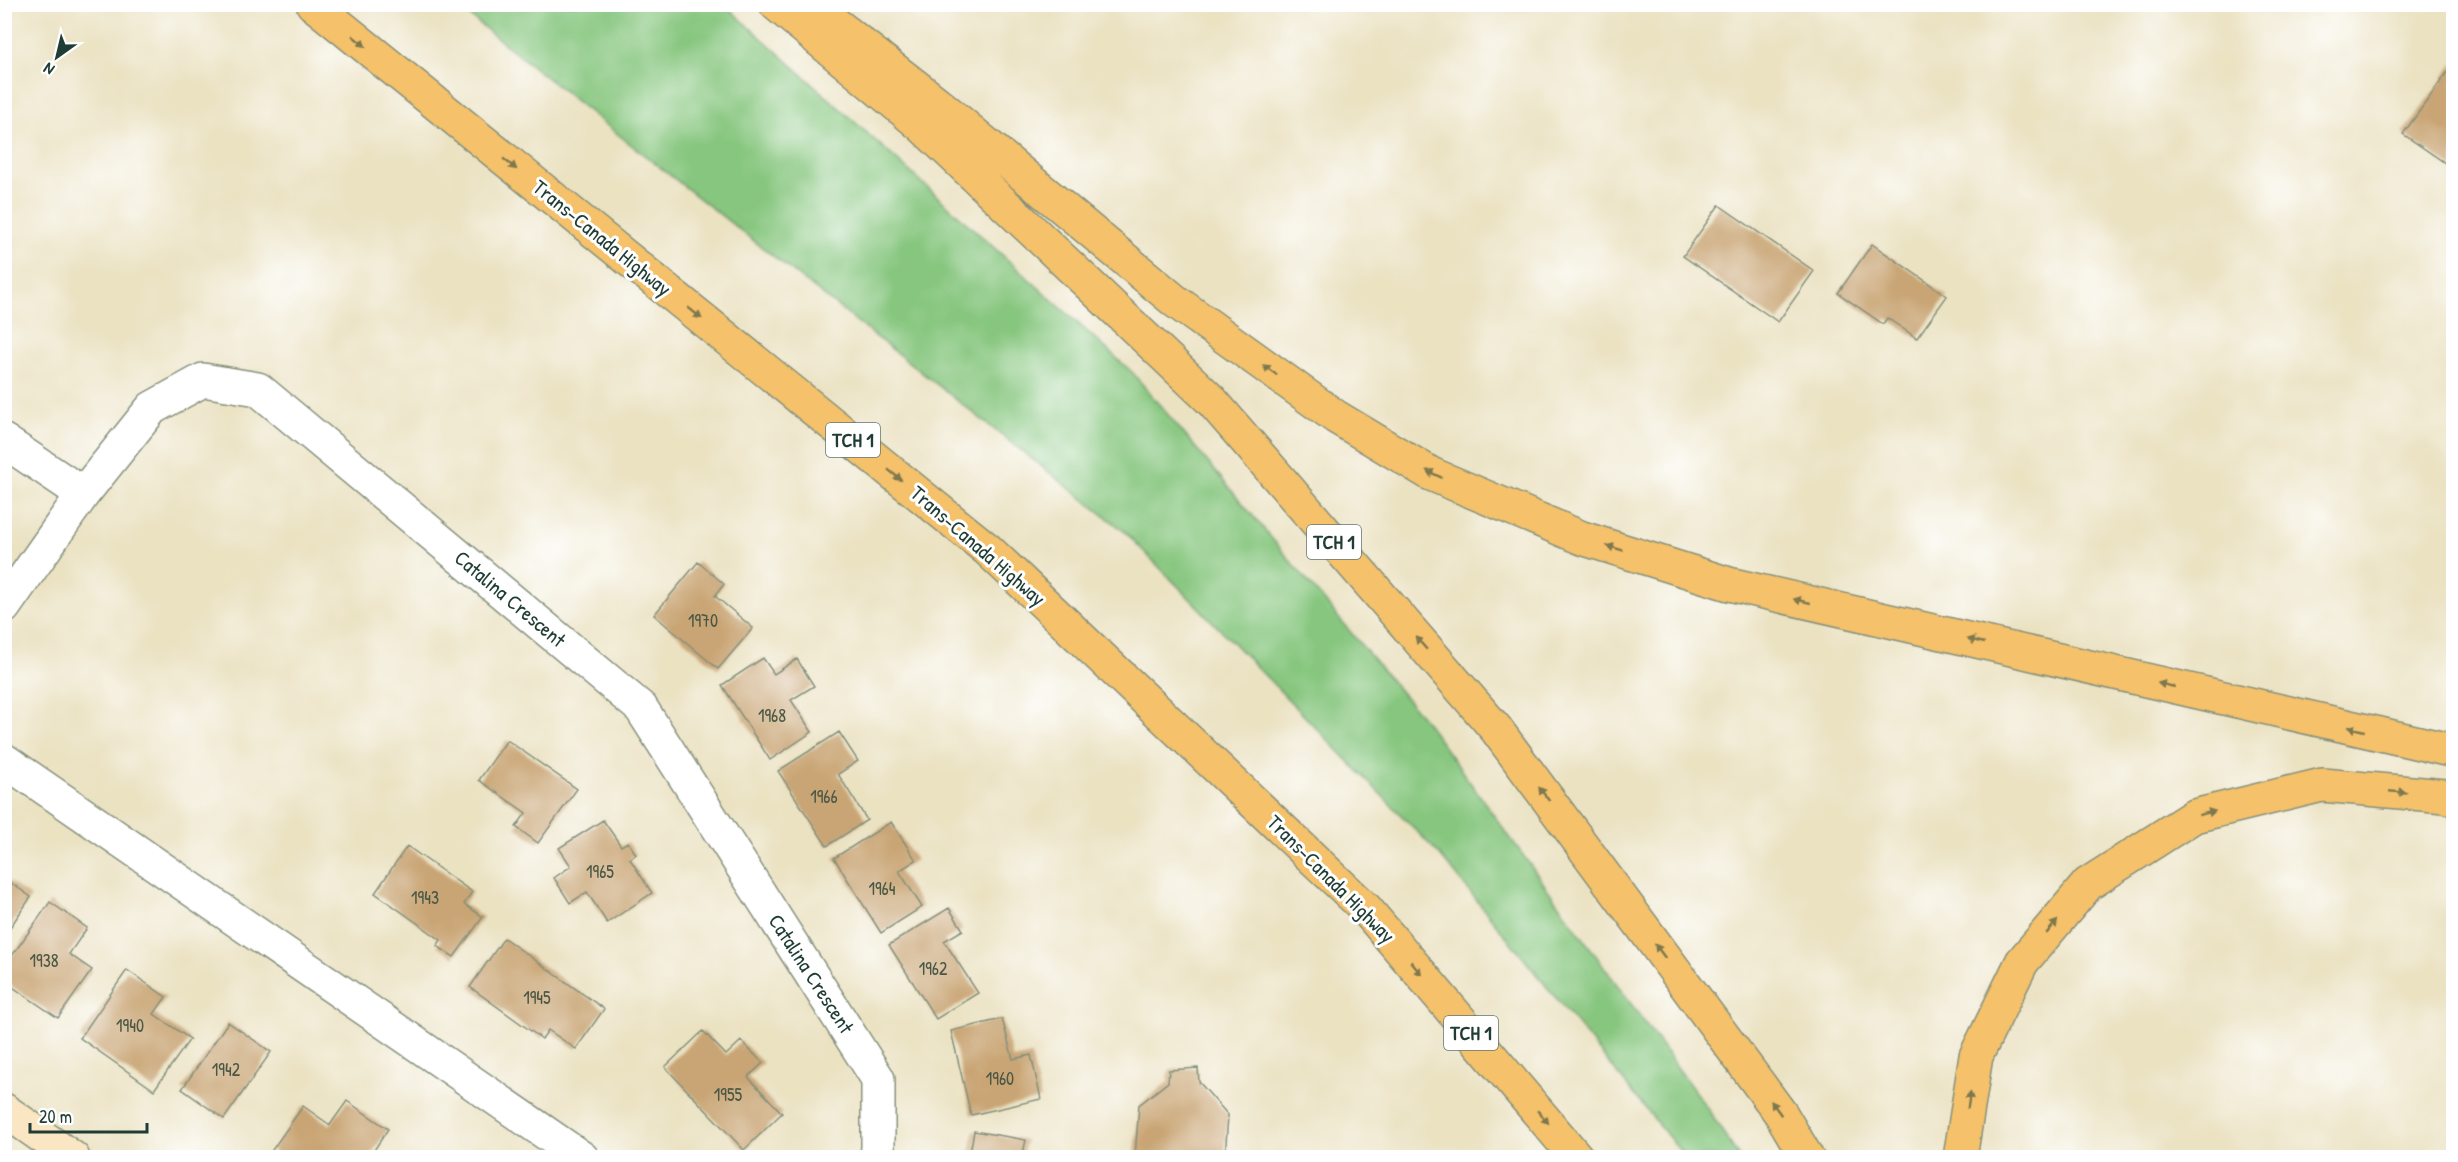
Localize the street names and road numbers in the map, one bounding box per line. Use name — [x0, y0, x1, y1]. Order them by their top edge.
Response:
street label: Trans-Canada Highway — [527, 173, 678, 303]
road number: TCH 1 — [826, 423, 880, 457]
street label: Trans-Canada Highway — [904, 479, 1052, 613]
road number: TCH 1 — [1307, 525, 1361, 559]
street label: Catalina Crescent — [448, 543, 573, 654]
street label: Trans-Canada Highway — [1261, 808, 1402, 949]
street label: Catalina Crescent — [762, 908, 861, 1040]
road number: TCH 1 — [1444, 1016, 1498, 1050]

